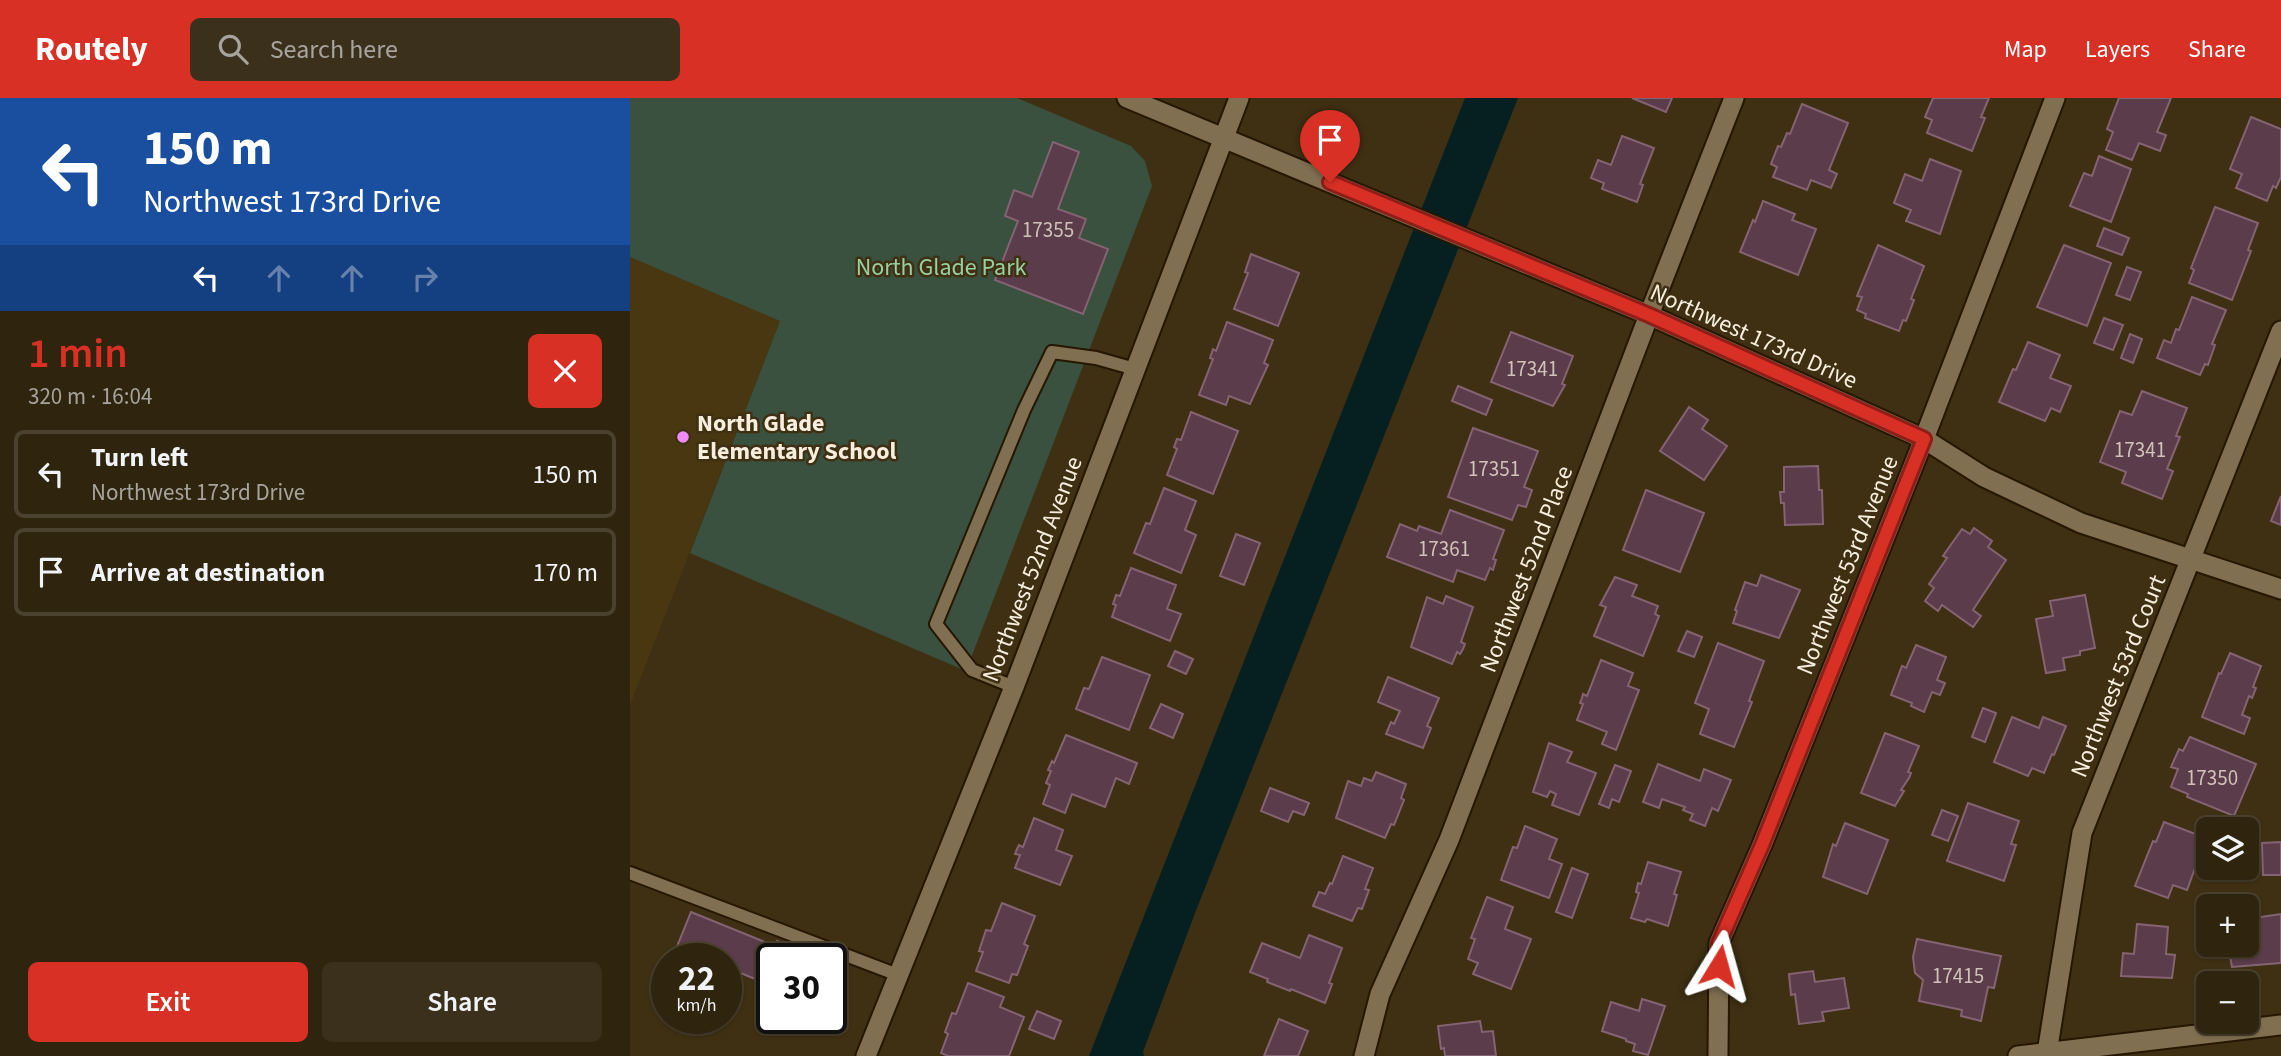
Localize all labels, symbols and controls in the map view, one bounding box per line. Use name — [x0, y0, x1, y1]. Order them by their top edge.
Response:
search box — [190, 18, 680, 81]
text: Routely — [35, 26, 148, 73]
icon: search — [214, 30, 252, 68]
text: Search here — [270, 31, 398, 68]
text: Map — [2004, 32, 2047, 67]
text: Layers — [2085, 32, 2150, 67]
text: Share — [2188, 32, 2246, 67]
pin — [1300, 110, 1360, 182]
text: 150 m — [143, 114, 272, 184]
icon: arrive — [1311, 121, 1349, 159]
icon: left — [28, 126, 119, 217]
text: Northwest 173rd Drive — [143, 179, 441, 225]
house number: 17355 — [1022, 215, 1074, 245]
park label: North Glade Park — [856, 250, 1026, 285]
icon: left — [187, 259, 225, 297]
icon: ahead — [260, 259, 298, 297]
icon: ahead — [333, 259, 371, 297]
icon: right — [406, 259, 444, 297]
street label: Northwest 173rd Drive — [1645, 275, 1863, 398]
text: 1 min — [28, 324, 128, 384]
button: close — [528, 334, 602, 408]
house number: 17341 — [1506, 354, 1558, 384]
text: 320 m · 16:04 — [28, 380, 152, 413]
place label: North Glade Elementary School — [697, 406, 896, 469]
marker: North Glade Elementary School — [675, 429, 691, 445]
house number: 17341 — [2114, 435, 2166, 465]
text: Turn left — [91, 439, 188, 476]
street label: Northwest 53rd Avenue — [1787, 450, 1907, 680]
street label: Northwest 52nd Avenue — [973, 451, 1092, 687]
house number: 17351 — [1468, 454, 1520, 484]
icon: left — [32, 455, 70, 493]
text: 150 m — [532, 456, 598, 493]
street label: Northwest 52nd Place — [1471, 461, 1582, 678]
text: Northwest 173rd Drive — [91, 476, 305, 509]
house number: 17361 — [1418, 534, 1470, 564]
icon: arrive — [32, 553, 70, 591]
text: Arrive at destination — [91, 554, 325, 591]
text: 170 m — [532, 554, 598, 591]
street label: Northwest 53rd Court — [2062, 570, 2175, 783]
house number: 17350 — [2186, 763, 2238, 793]
map controls — [2196, 817, 2259, 1034]
button: layers — [2196, 817, 2259, 880]
button: + — [2196, 894, 2259, 957]
position arrow — [1682, 929, 1756, 1003]
speed limit sign: 30 — [756, 943, 847, 1034]
text: 22 — [678, 954, 715, 1004]
house number: 17415 — [1932, 961, 1984, 991]
button: Exit — [28, 962, 308, 1042]
button: Share — [322, 962, 602, 1042]
button: − — [2196, 971, 2259, 1034]
text: km/h — [677, 993, 716, 1018]

